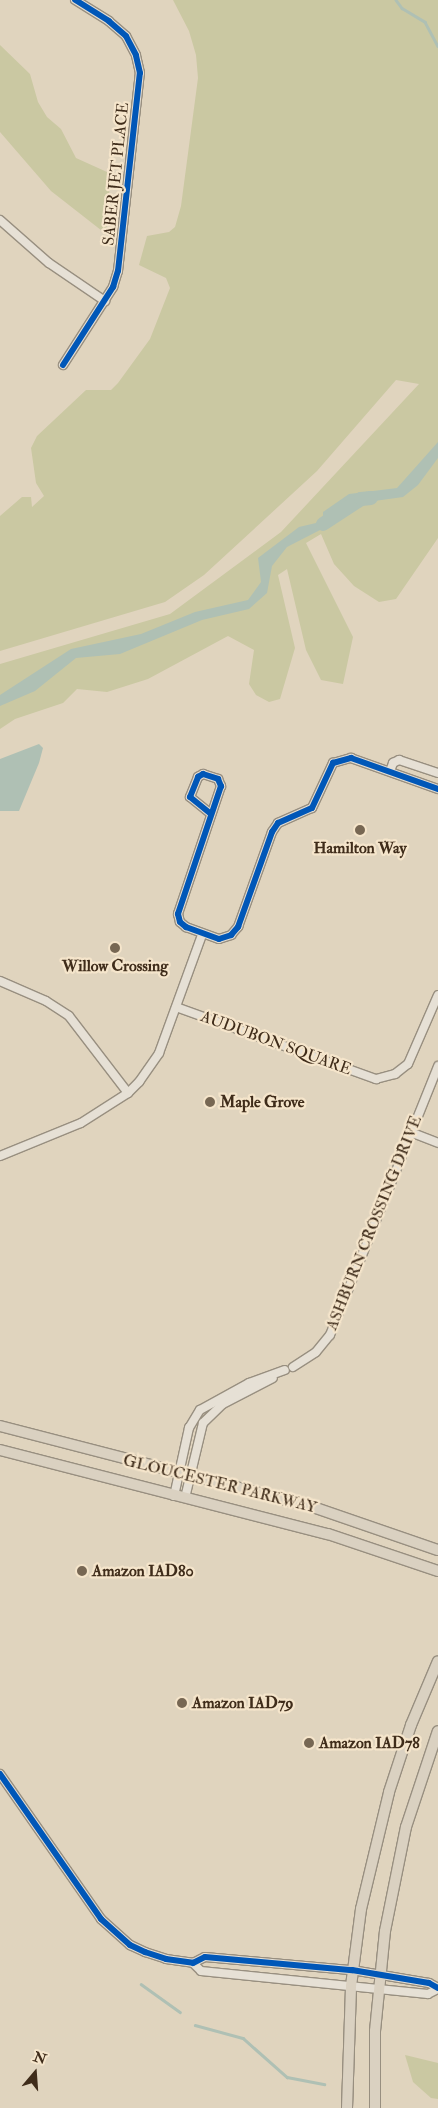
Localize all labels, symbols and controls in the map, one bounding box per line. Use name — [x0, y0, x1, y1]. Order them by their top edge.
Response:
street label: SABER JET PLACE — [99, 102, 133, 246]
marker: Hamilton Way — [354, 824, 366, 836]
place label: Hamilton Way — [313, 838, 407, 858]
marker: Willow Crossing — [109, 942, 121, 954]
place label: Willow Crossing — [62, 956, 168, 976]
street label: AUDUBON SQUARE — [198, 1007, 354, 1079]
place label: Maple Grove — [220, 1092, 304, 1112]
marker: Maple Grove — [204, 1096, 216, 1108]
street label: ASHBURN CROSSING DRIVE — [322, 1113, 426, 1333]
street label: GLOUCESTER PARKWAY — [121, 1451, 319, 1517]
place label: Amazon IAD80 — [92, 1561, 194, 1581]
marker: Amazon IAD80 — [76, 1565, 88, 1577]
place label: Amazon IAD79 — [192, 1693, 293, 1713]
marker: Amazon IAD79 — [176, 1697, 188, 1709]
place label: Amazon IAD78 — [319, 1733, 420, 1753]
marker: Amazon IAD78 — [303, 1737, 315, 1749]
north arrow — [10, 2048, 60, 2098]
text: N — [31, 2048, 48, 2068]

